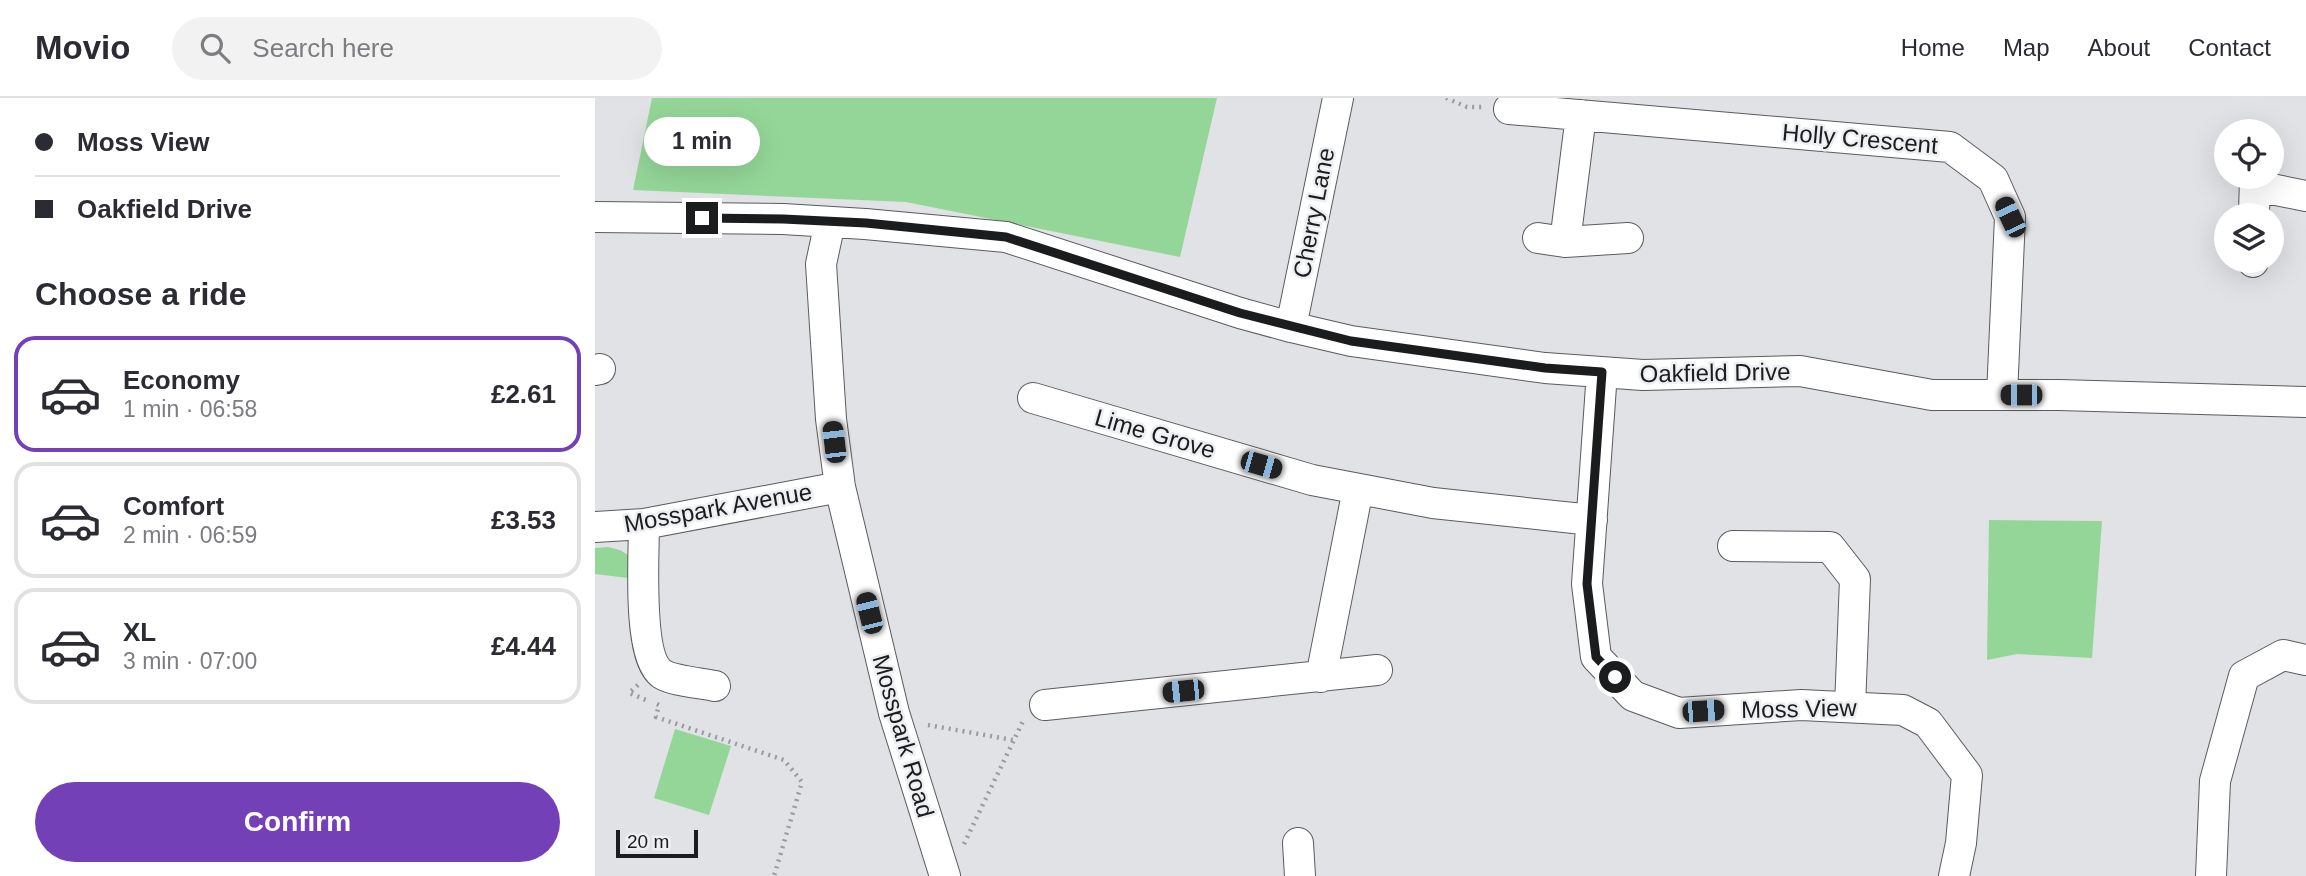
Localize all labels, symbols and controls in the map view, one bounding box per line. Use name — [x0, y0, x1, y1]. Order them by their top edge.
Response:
search box — [172, 17, 662, 80]
text: Movio — [35, 29, 130, 66]
icon: search — [196, 29, 234, 67]
text: Search here — [252, 33, 394, 63]
text: Home — [1901, 34, 1965, 61]
text: Map — [2003, 34, 2050, 61]
text: About — [2088, 34, 2150, 61]
text: Contact — [2188, 34, 2271, 61]
callout: 1 min — [644, 116, 760, 166]
street label: Holly Crescent — [1781, 118, 1939, 159]
map controls — [2214, 119, 2284, 273]
button: locate — [2214, 119, 2284, 189]
text: Moss View — [77, 127, 209, 157]
text: 1 min — [672, 128, 732, 154]
street label: Cherry Lane — [1288, 146, 1339, 280]
text: Oakfield Drive — [77, 194, 252, 224]
car — [1992, 194, 2029, 240]
route end — [686, 202, 718, 234]
button: layers — [2214, 203, 2284, 273]
text: Choose a ride — [35, 276, 247, 312]
street label: Oakfield Drive — [1639, 358, 1791, 387]
icon: car — [39, 363, 102, 426]
text: Economy — [123, 365, 240, 395]
text: £2.61 — [491, 379, 556, 409]
car — [2001, 385, 2043, 406]
text: 1 min · 06:58 — [123, 396, 257, 422]
street label: Lime Grove — [1092, 403, 1218, 464]
car — [822, 420, 847, 464]
car — [1238, 449, 1285, 481]
street label: Mosspark Avenue — [622, 478, 814, 537]
icon: car — [39, 489, 102, 552]
text: Comfort — [123, 491, 224, 521]
text: £3.53 — [491, 505, 556, 535]
text: 2 min · 06:59 — [123, 522, 257, 548]
car — [854, 590, 885, 636]
icon: car — [39, 615, 102, 678]
text: XL — [123, 617, 156, 647]
text: £4.44 — [491, 631, 556, 661]
text: 3 min · 07:00 — [123, 648, 257, 674]
street label: Mosspark Road — [867, 651, 940, 820]
route start — [1599, 661, 1631, 693]
car — [1162, 678, 1205, 704]
street label: Moss View — [1741, 694, 1858, 723]
car — [1682, 699, 1725, 723]
button: Confirm — [35, 782, 560, 862]
scale bar — [616, 827, 698, 859]
text: 20 m — [627, 831, 669, 852]

